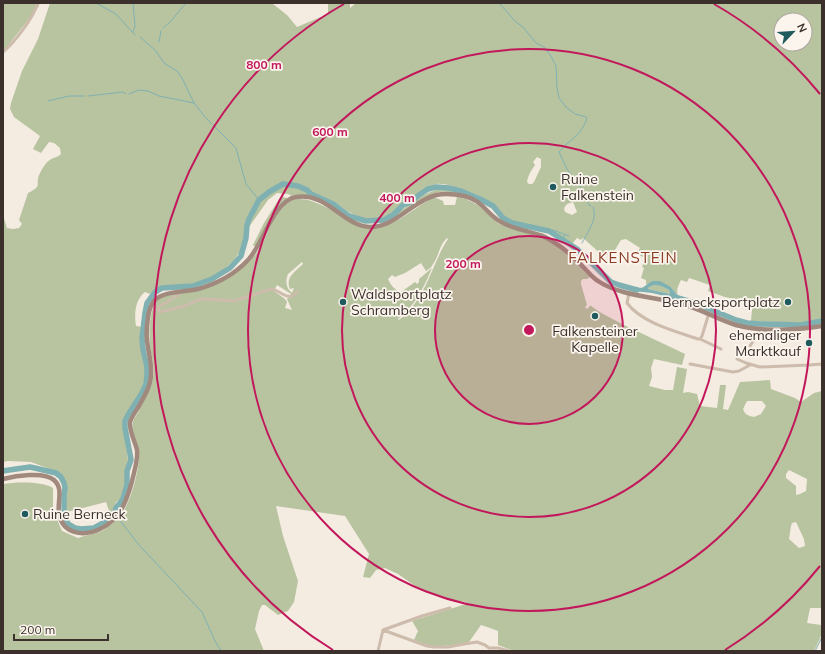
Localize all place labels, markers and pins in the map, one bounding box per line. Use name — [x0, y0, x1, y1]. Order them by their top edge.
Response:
place label: Ruine Falkenstein — [561, 170, 634, 204]
marker: Ruine Falkenstein — [548, 182, 558, 192]
place label: Waldsportplatz Schramberg — [351, 285, 452, 319]
place label: Bernecksportplatz — [662, 293, 780, 311]
marker: Waldsportplatz Schramberg — [338, 297, 348, 307]
marker: Bernecksportplatz — [783, 297, 793, 307]
marker: Falkensteiner Kapelle — [590, 311, 600, 321]
place label: Falkensteiner Kapelle — [552, 322, 639, 356]
centre of rings — [522, 323, 536, 337]
place label: ehemaliger Marktkauf — [729, 326, 802, 360]
marker: ehemaliger Marktkauf — [804, 338, 814, 348]
place label: Ruine Berneck — [33, 505, 127, 523]
marker: Ruine Berneck — [20, 509, 30, 519]

